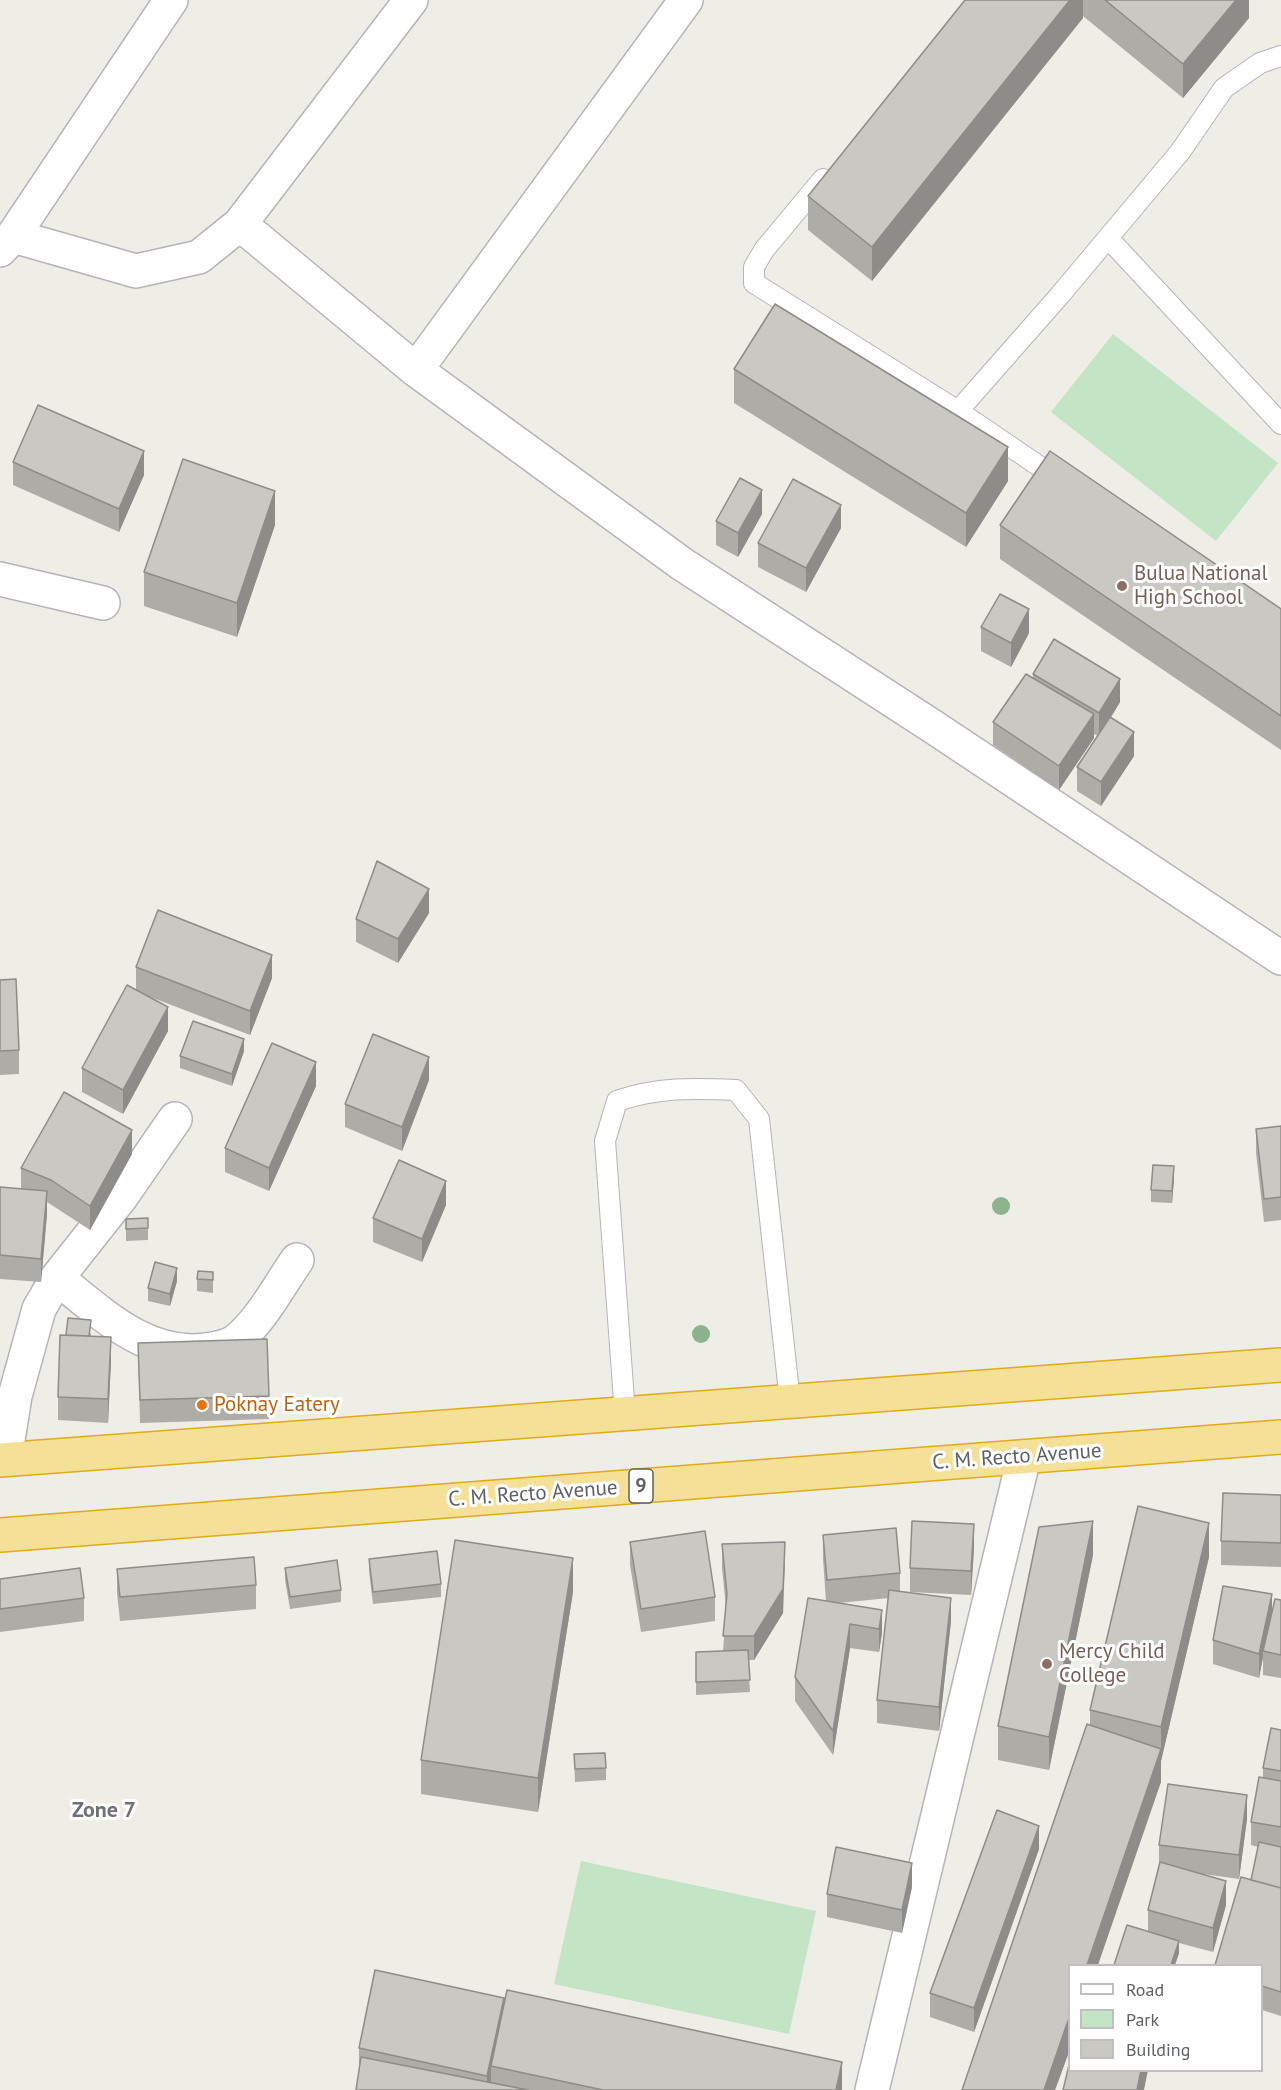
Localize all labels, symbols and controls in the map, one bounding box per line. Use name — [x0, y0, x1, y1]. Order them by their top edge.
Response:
place label: Bulua National High School — [1134, 561, 1268, 611]
marker: Bulua National High School — [1115, 579, 1129, 593]
place label: Poknay Eatery — [214, 1392, 340, 1418]
marker: Poknay Eatery — [195, 1398, 209, 1412]
street label: C. M. Recto Avenue — [932, 1439, 1102, 1475]
road number: 9 — [629, 1469, 653, 1503]
street label: C. M. Recto Avenue — [448, 1476, 618, 1512]
place label: Mercy Child College — [1059, 1639, 1165, 1689]
marker: Mercy Child College — [1040, 1657, 1054, 1671]
district label: Zone 7 — [72, 1798, 136, 1824]
legend — [1068, 1964, 1263, 2072]
text: Road — [1126, 1978, 1164, 2001]
text: Park — [1126, 2008, 1159, 2031]
text: Building — [1126, 2038, 1190, 2061]

